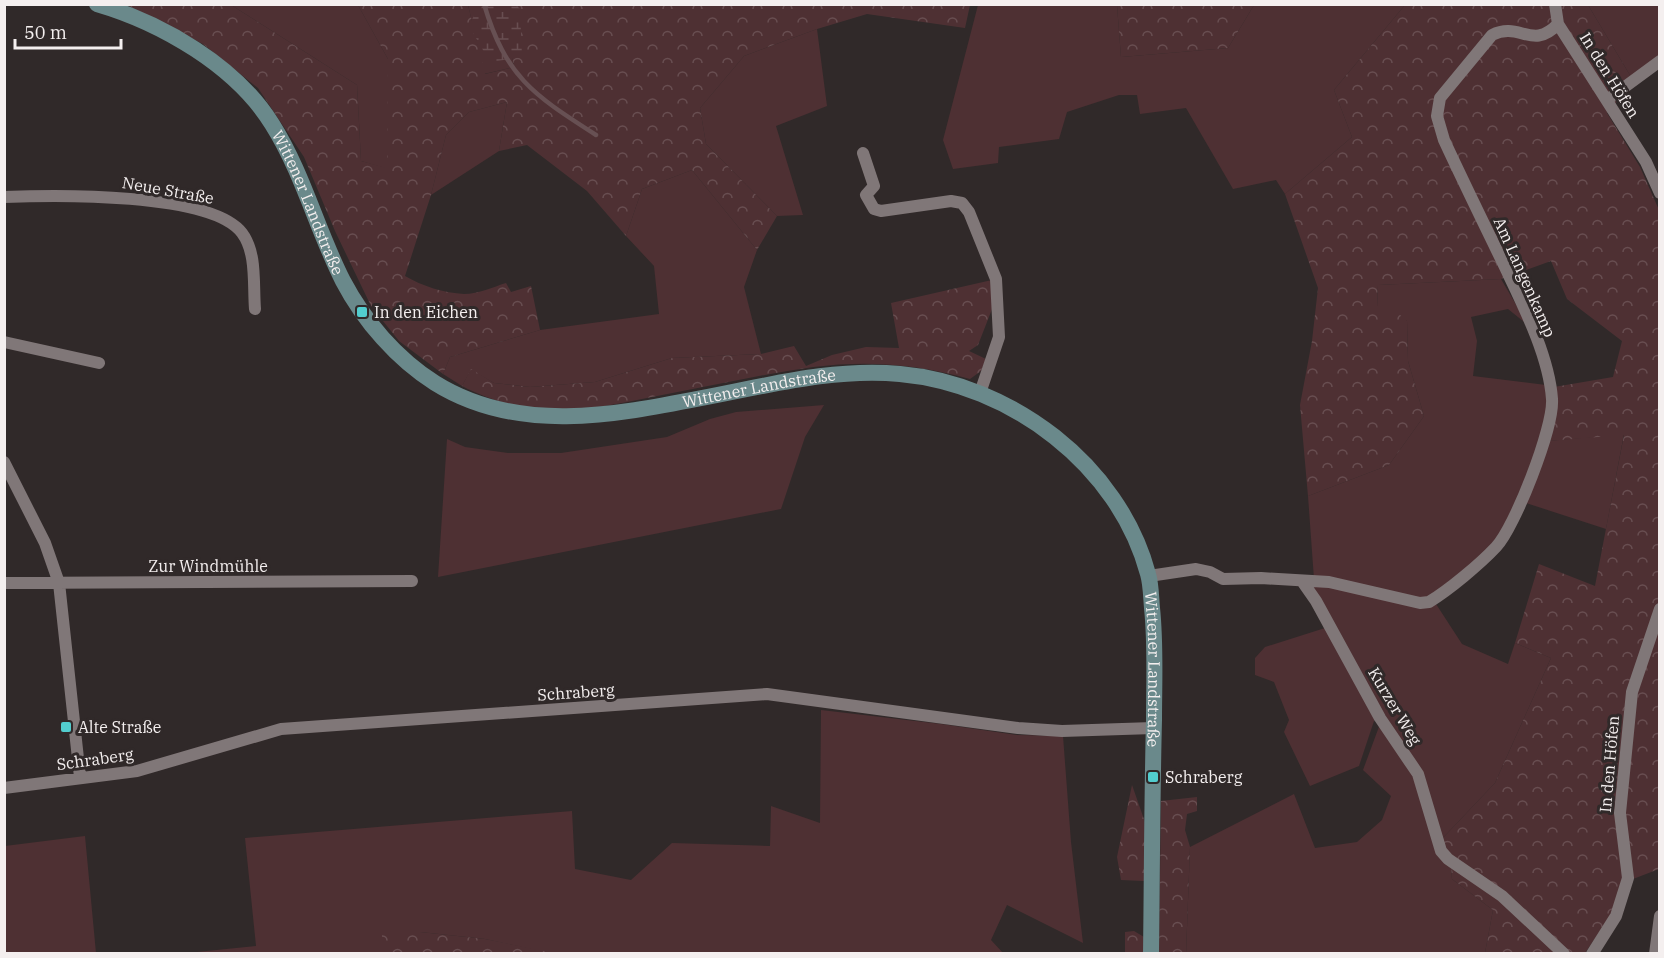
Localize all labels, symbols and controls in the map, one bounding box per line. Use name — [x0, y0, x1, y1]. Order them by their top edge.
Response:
scale bar — [15, 12, 122, 50]
text: 50 m — [24, 21, 67, 44]
street label: In den Höfen — [1576, 28, 1644, 122]
street label: Wittener Landstraße — [268, 126, 348, 278]
street label: Neue Straße — [121, 172, 215, 208]
street label: Am Langenkamp — [1490, 214, 1560, 340]
place label: In den Eichen — [374, 302, 478, 322]
marker: In den Eichen — [355, 305, 369, 319]
street label: Wittener Landstraße — [680, 365, 837, 412]
street label: Zur Windmühle — [148, 556, 268, 576]
street label: Wittener Landstraße — [1141, 591, 1165, 747]
street label: Kurzer Weg — [1364, 663, 1426, 749]
street label: Schraberg — [537, 679, 616, 705]
street label: In den Höfen — [1595, 715, 1623, 813]
place label: Alte Straße — [78, 717, 161, 737]
marker: Alte Straße — [59, 720, 73, 734]
street label: Schraberg — [55, 744, 135, 774]
place label: Schraberg — [1165, 767, 1243, 787]
marker: Schraberg — [1146, 770, 1160, 784]

